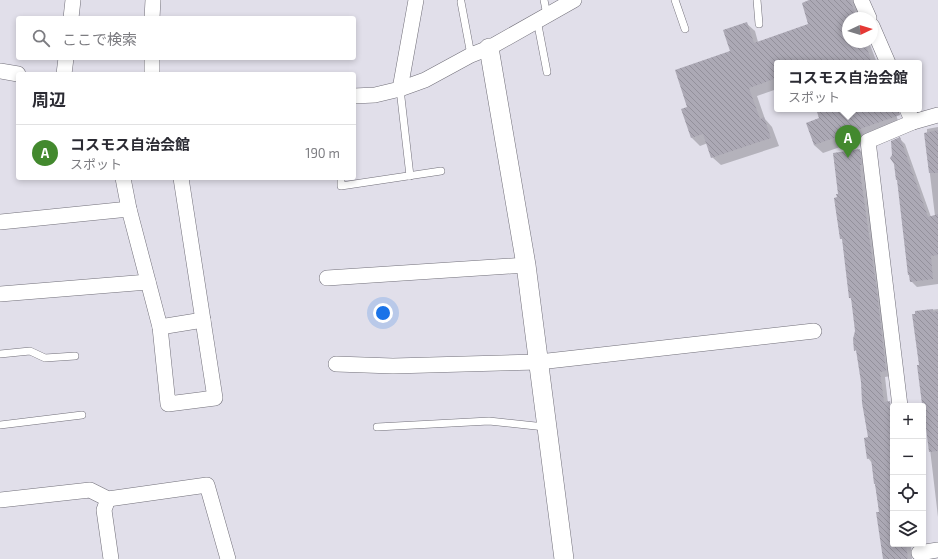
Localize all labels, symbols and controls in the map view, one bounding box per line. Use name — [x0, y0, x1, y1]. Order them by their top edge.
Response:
north arrow — [842, 12, 878, 48]
search box — [16, 16, 356, 60]
icon: search — [30, 27, 52, 49]
text: ここで検索 — [62, 30, 137, 48]
popup — [774, 60, 922, 112]
text: コスモス自治会館 — [788, 68, 908, 86]
text: 周辺 — [32, 89, 66, 109]
text: スポット — [788, 89, 840, 105]
pin: A — [835, 125, 861, 158]
text: コスモス自治会館 — [70, 135, 190, 153]
text: A — [41, 145, 49, 161]
text: 190 m — [305, 145, 340, 161]
text: スポット — [70, 156, 122, 172]
your location — [373, 303, 393, 323]
map controls — [890, 403, 926, 547]
button: + — [890, 403, 926, 439]
button: − — [890, 439, 926, 475]
button: locate — [890, 475, 926, 511]
button: layers — [890, 511, 926, 547]

